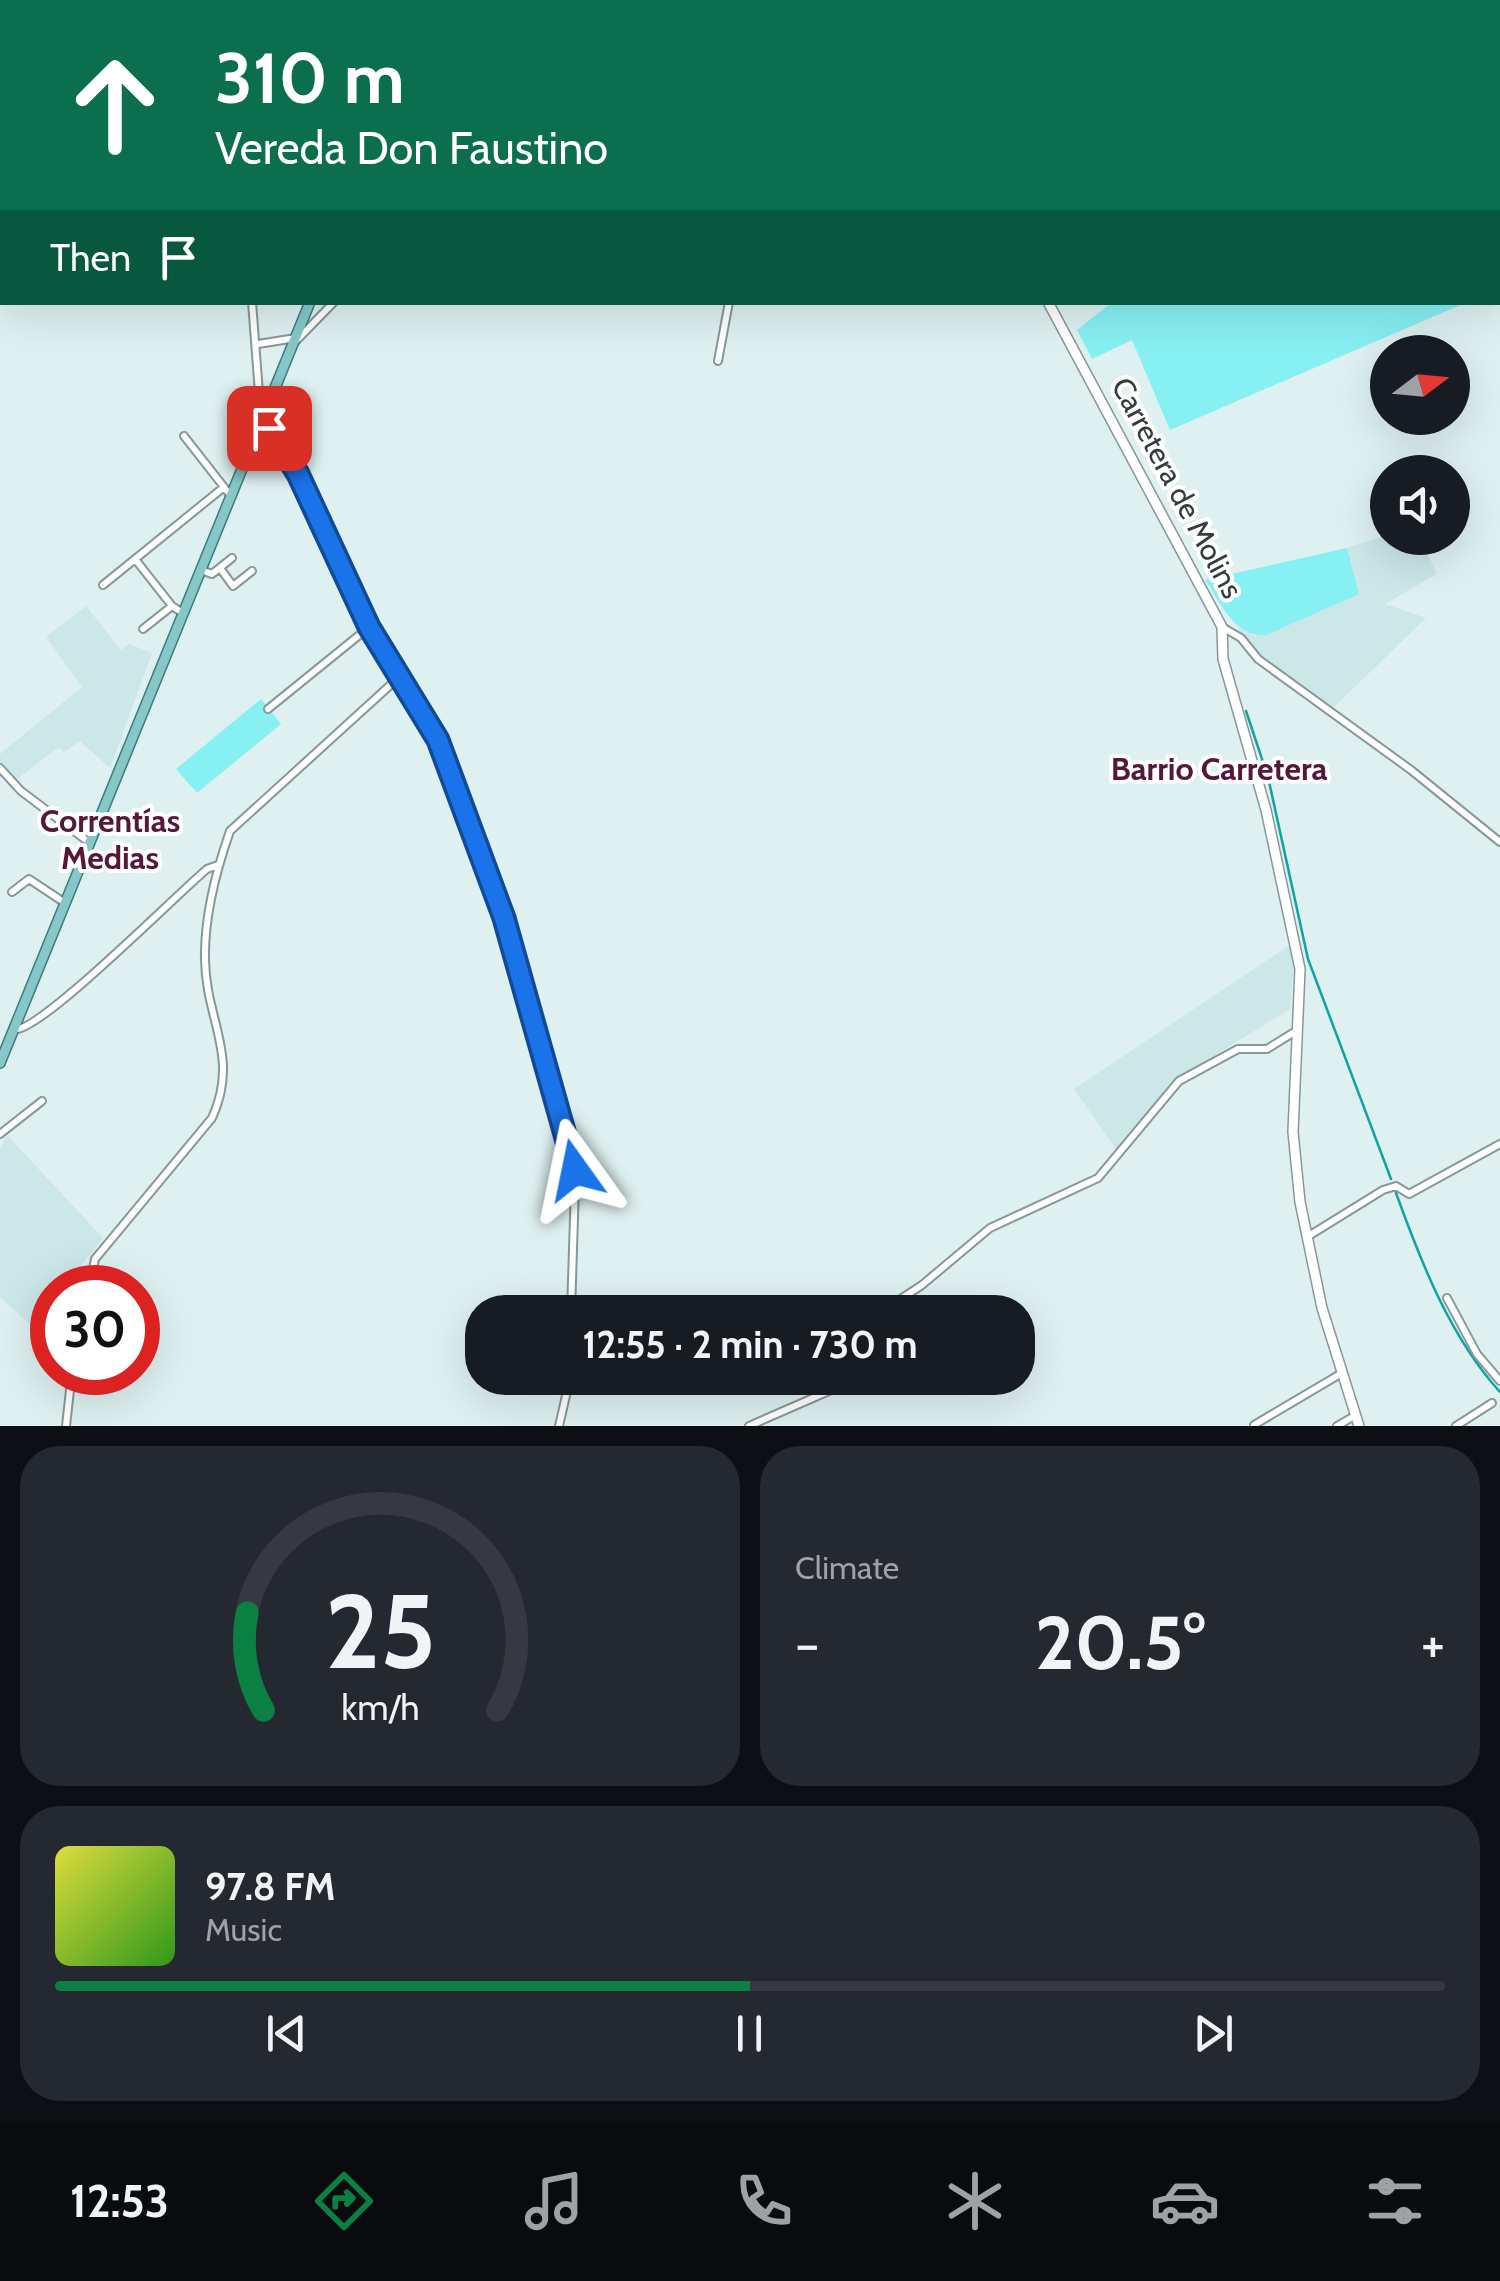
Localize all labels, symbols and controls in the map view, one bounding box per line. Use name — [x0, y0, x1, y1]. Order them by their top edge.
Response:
text: 310 m — [215, 35, 405, 121]
icon: ahead — [50, 40, 180, 170]
text: Vereda Don Faustino — [215, 121, 608, 175]
icon: arrive — [151, 230, 206, 285]
text: Then — [50, 234, 131, 281]
north arrow — [1370, 335, 1470, 435]
map controls — [1370, 335, 1470, 555]
street label: Carretera de Molins — [1104, 371, 1251, 604]
pin — [227, 386, 312, 471]
icon: arrive — [242, 401, 297, 456]
button: sound — [1370, 455, 1470, 555]
district label: Barrio Carretera — [1111, 749, 1327, 788]
district label: Correntías Medias — [40, 801, 180, 877]
position arrow — [523, 1118, 627, 1222]
speed limit sign: 30 — [30, 1265, 160, 1395]
text: 12:55 · 2 min · 730 m — [582, 1321, 918, 1368]
text: Climate — [795, 1548, 899, 1587]
text: 25 — [325, 1568, 435, 1694]
text: 20.5° — [1035, 1597, 1205, 1688]
text: − — [795, 1610, 819, 1677]
text: + — [1421, 1610, 1445, 1677]
text: km/h — [341, 1686, 419, 1729]
text: 97.8 FM — [205, 1863, 335, 1910]
text: Music — [205, 1910, 282, 1949]
icon: previous — [259, 2006, 314, 2061]
icon: pause — [722, 2006, 777, 2061]
icon: next — [1186, 2006, 1241, 2061]
icon: directions — [309, 2166, 379, 2236]
icon: music — [519, 2166, 589, 2236]
icon: phone — [729, 2166, 799, 2236]
icon: climate — [940, 2166, 1010, 2236]
icon: car — [1150, 2166, 1220, 2236]
icon: filters — [1360, 2166, 1430, 2236]
text: 12:53 — [70, 2174, 169, 2228]

